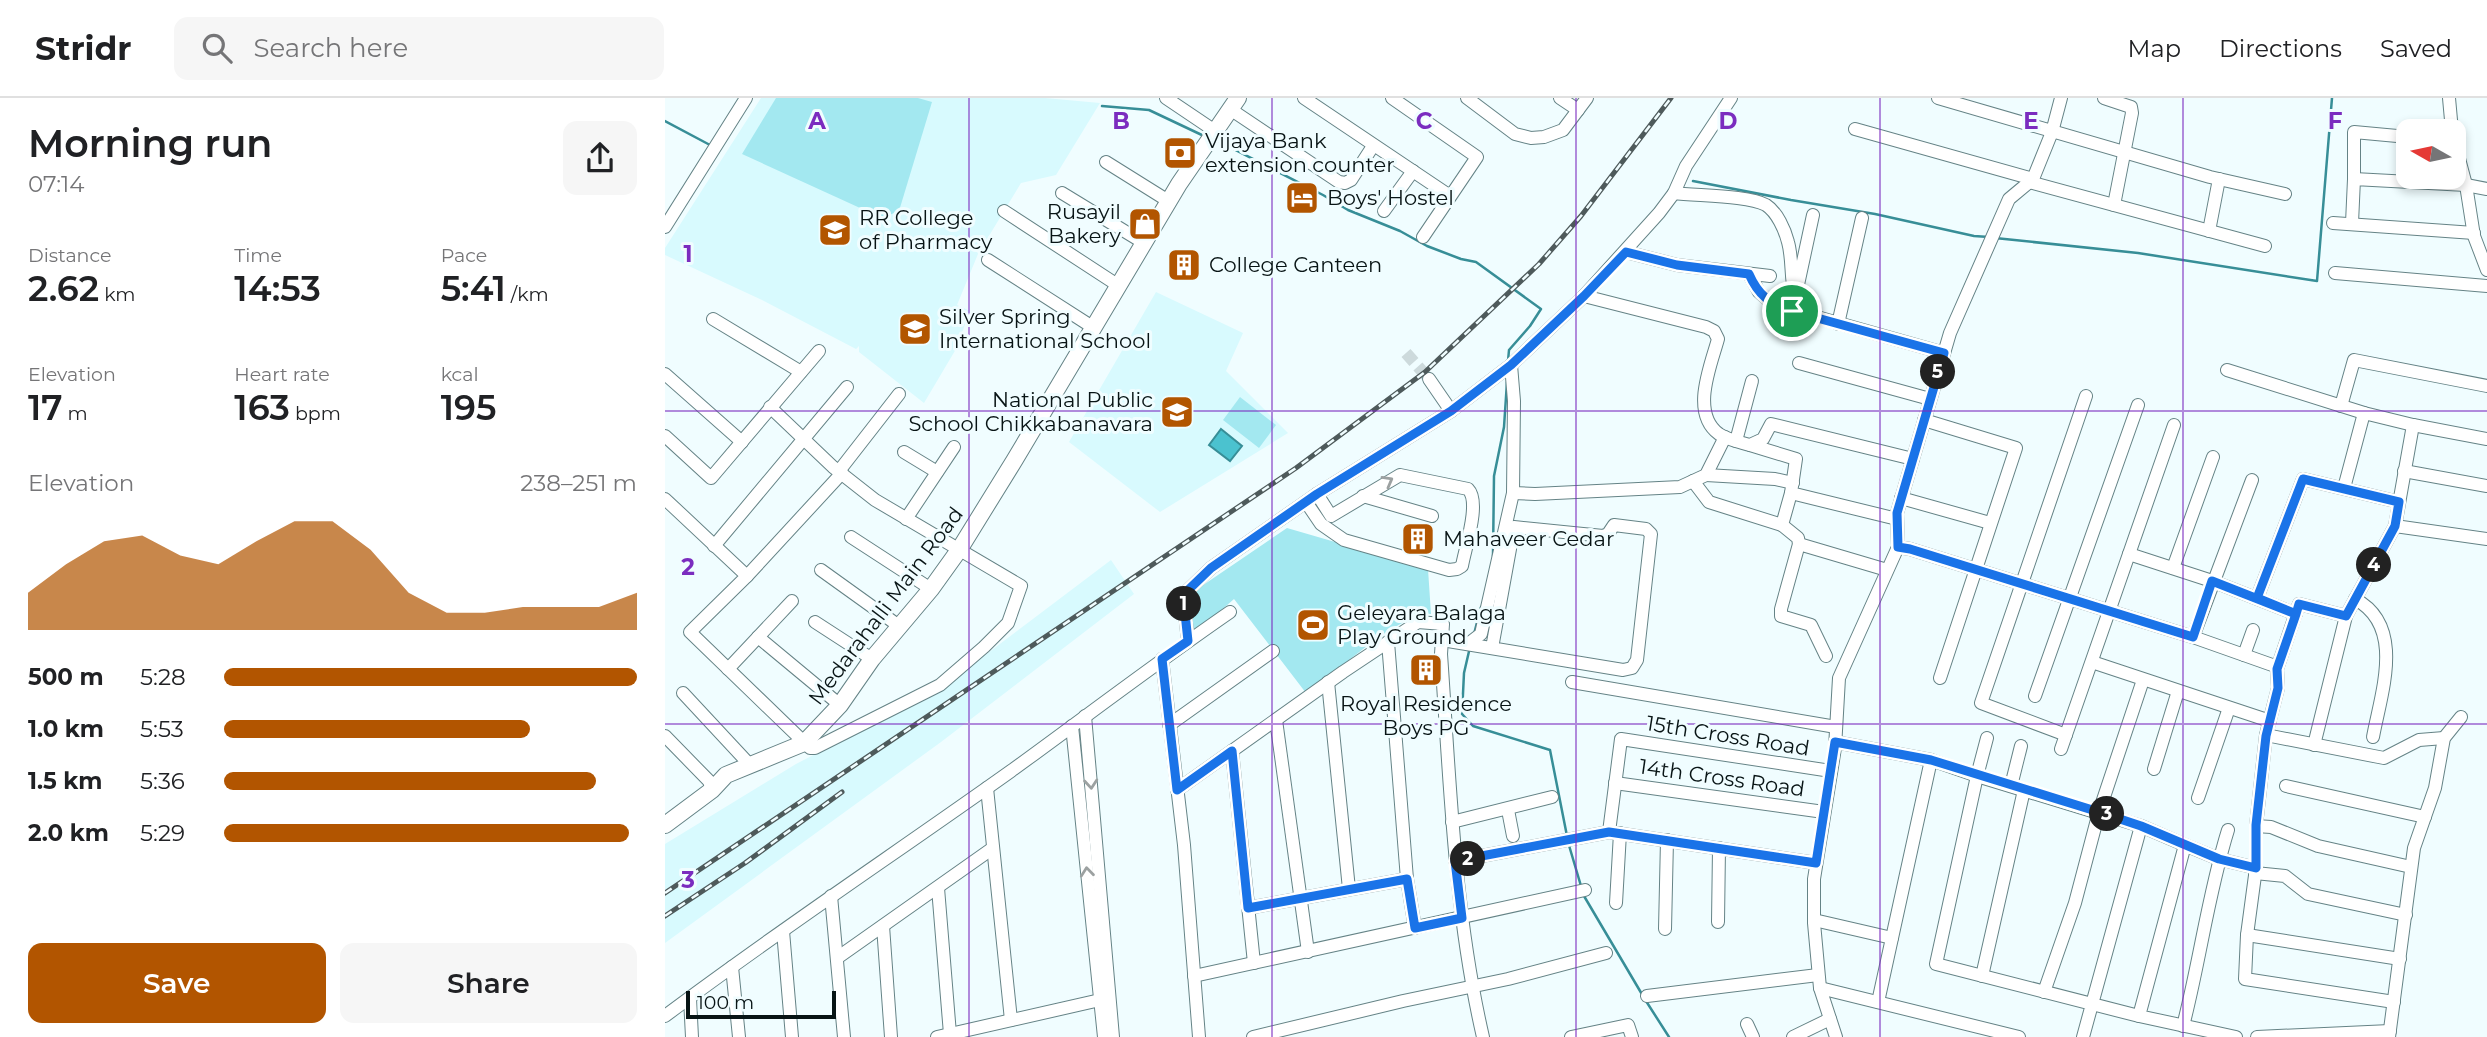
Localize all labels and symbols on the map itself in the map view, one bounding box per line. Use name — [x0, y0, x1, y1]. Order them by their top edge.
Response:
text: A — [807, 107, 826, 135]
text: B — [1112, 107, 1130, 135]
text: C — [1416, 107, 1433, 135]
text: D — [1719, 107, 1738, 135]
text: E — [2023, 107, 2039, 135]
text: F — [2328, 107, 2343, 135]
north arrow — [2396, 119, 2466, 189]
place label: Vijaya Bank extension counter — [1205, 128, 1395, 177]
bank icon: Vijaya Bank extension counter — [1161, 134, 1199, 172]
hotel icon: Boys' Hostel — [1283, 179, 1321, 217]
place label: Boys' Hostel — [1327, 185, 1454, 210]
place label: Rusayil Bakery — [1047, 199, 1122, 248]
place label: RR College of Pharmacy — [859, 205, 993, 254]
shop icon: Rusayil Bakery — [1126, 205, 1164, 243]
school or university icon: RR College of Pharmacy — [816, 211, 854, 249]
text: 1 — [683, 240, 693, 268]
building icon: College Canteen — [1165, 246, 1203, 284]
place label: College Canteen — [1209, 252, 1382, 277]
pin — [1762, 281, 1822, 341]
place label: Silver Spring International School — [939, 304, 1151, 353]
school or university icon: Silver Spring International School — [896, 310, 934, 348]
pin: 5 — [1921, 354, 1955, 390]
place label: National Public School Chikkabanavara — [908, 387, 1153, 436]
school or university icon: National Public School Chikkabanavara — [1158, 393, 1196, 431]
one-way arrow — [1381, 476, 1394, 489]
street label: Medarahalli Main Road — [803, 502, 968, 709]
building icon: Mahaveer Cedar — [1399, 520, 1437, 558]
place label: Mahaveer Cedar — [1443, 526, 1614, 551]
pin: 4 — [2357, 547, 2391, 582]
text: 2 — [681, 553, 695, 581]
pin: 1 — [1167, 587, 1201, 622]
place label: Geleyara Balaga Play Ground — [1337, 600, 1506, 649]
sports icon: Geleyara Balaga Play Ground — [1294, 606, 1332, 644]
building icon: Royal Residence Boys PG — [1407, 651, 1445, 689]
place label: Royal Residence Boys PG — [1340, 691, 1512, 740]
street label: 15th Cross Road — [1645, 710, 1811, 761]
street label: 14th Cross Road — [1638, 754, 1806, 801]
one-way arrow — [1083, 778, 1098, 789]
pin: 3 — [2089, 796, 2125, 832]
pin: 2 — [1451, 842, 1485, 876]
text: 3 — [680, 866, 695, 894]
one-way arrow — [1080, 866, 1095, 877]
scale bar — [686, 988, 837, 1020]

